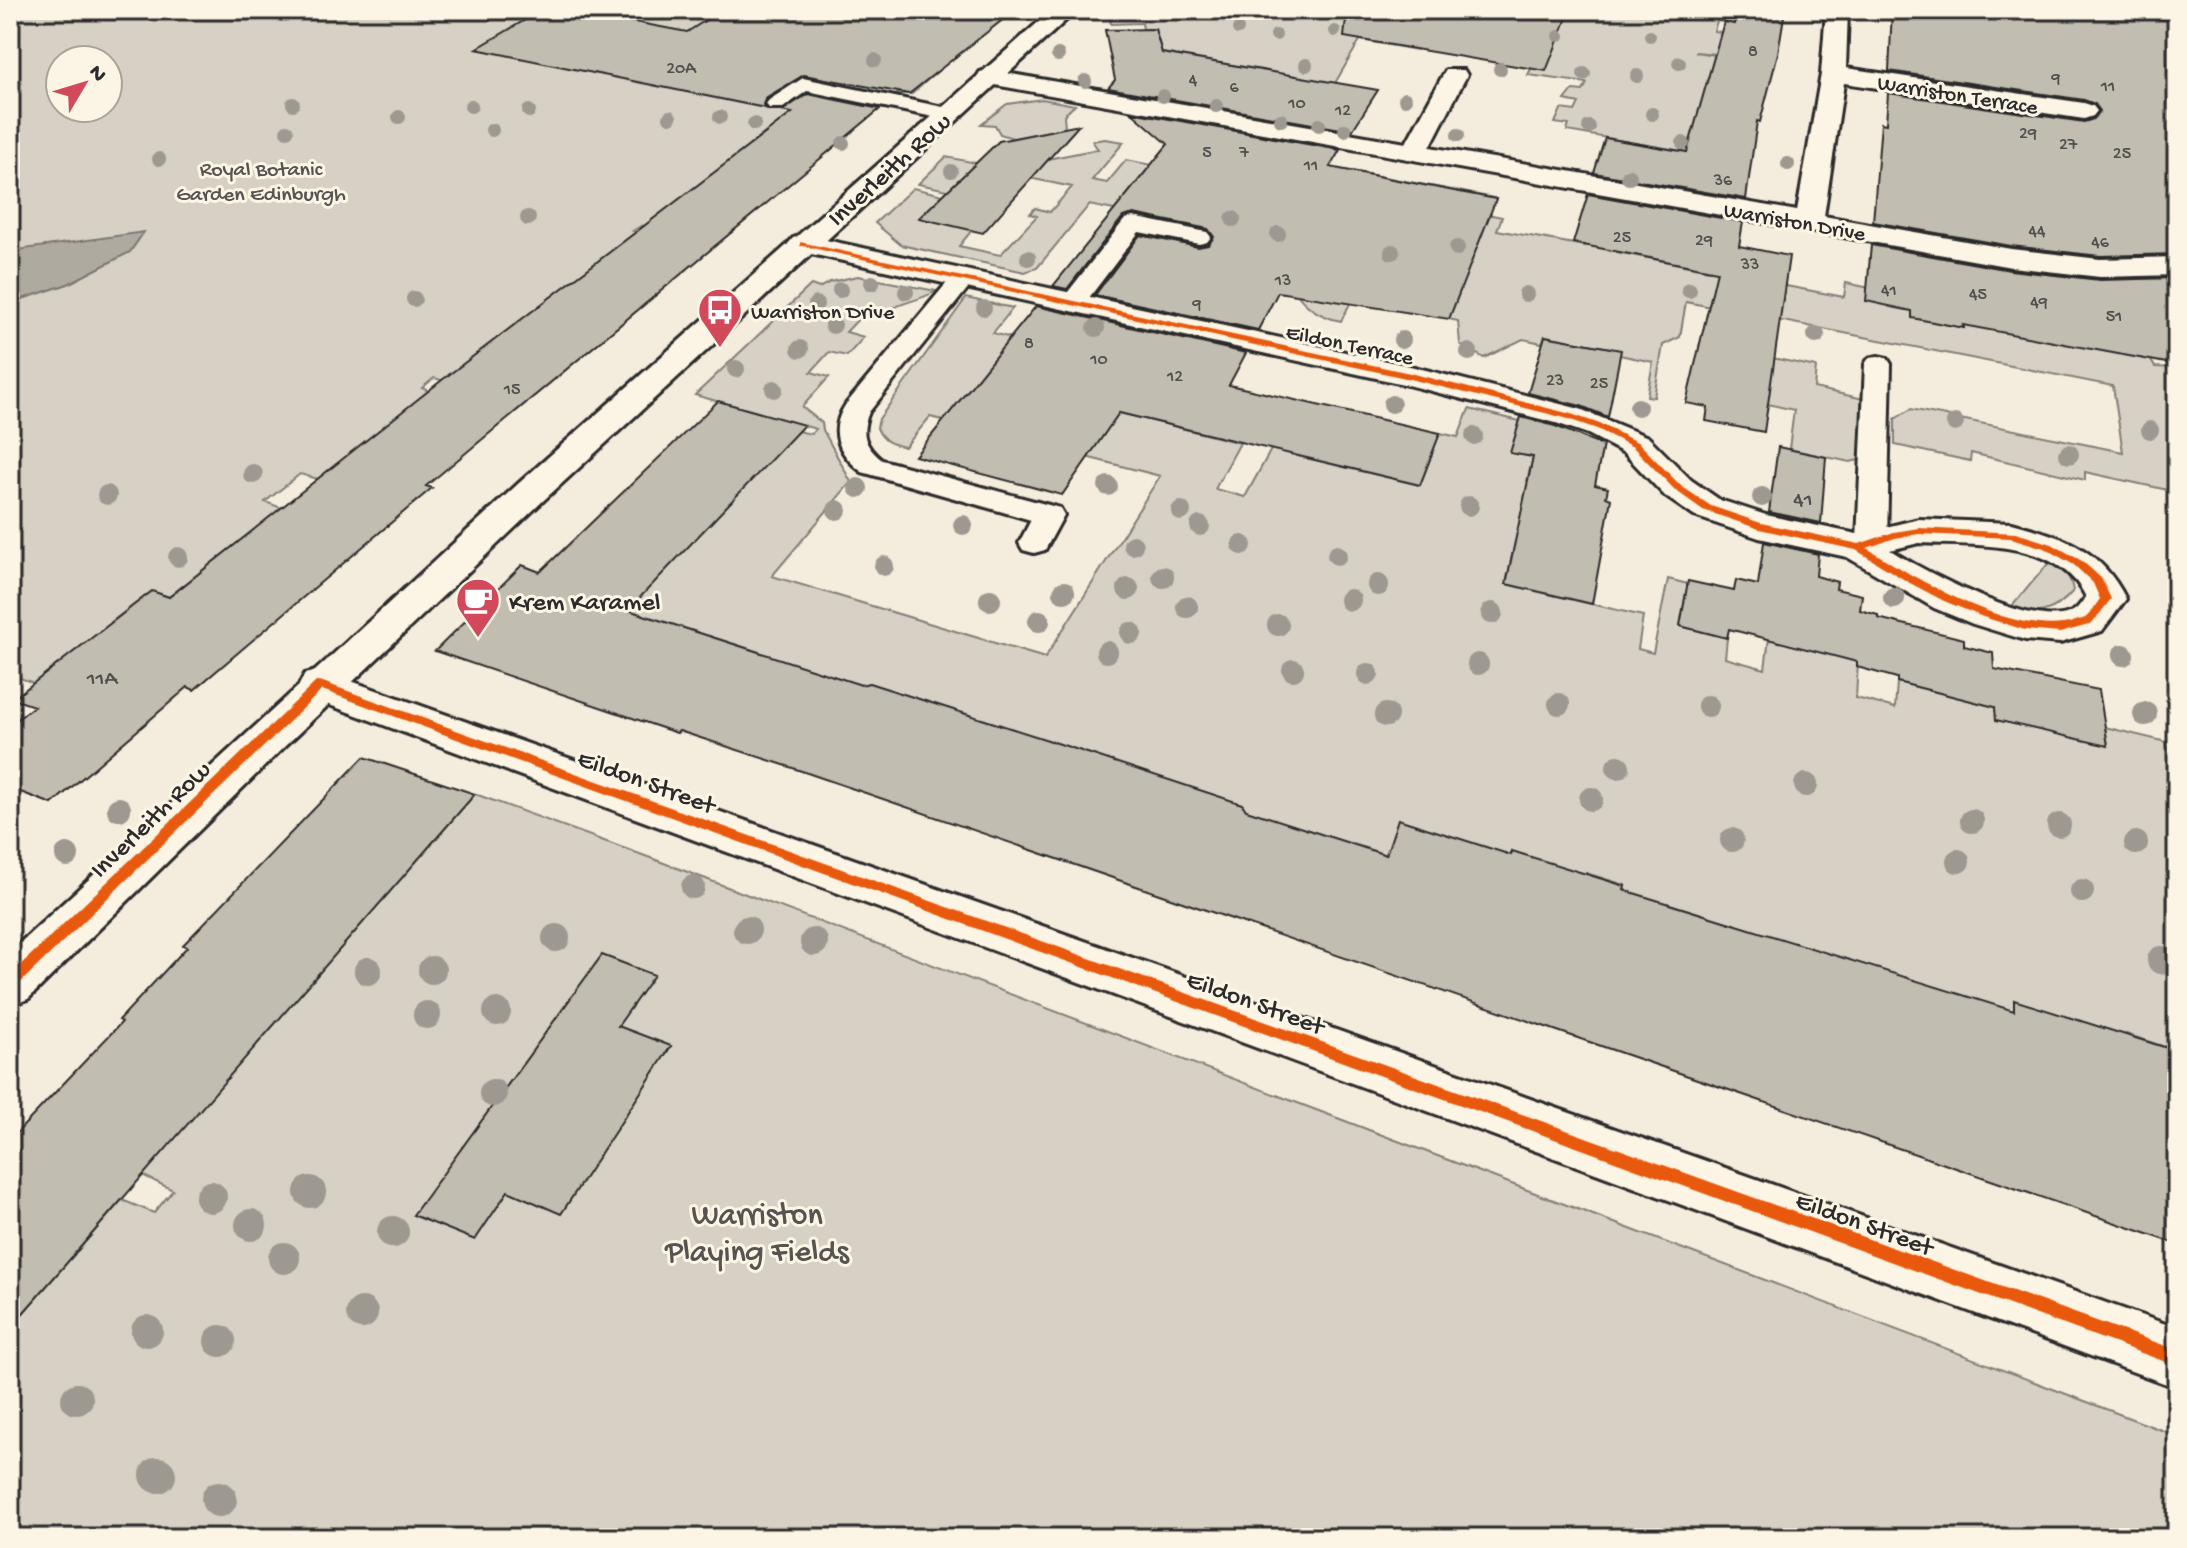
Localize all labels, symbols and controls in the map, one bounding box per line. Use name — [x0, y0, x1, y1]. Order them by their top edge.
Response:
house number: 8 — [1748, 42, 1758, 63]
north arrow — [44, 44, 124, 124]
house number: 20A — [666, 59, 697, 80]
text: N — [82, 60, 111, 88]
house number: 9 — [2050, 69, 2061, 90]
house number: 4 — [1189, 71, 1198, 92]
street label: Warriston Terrace — [1875, 71, 2040, 123]
house number: 11 — [2100, 77, 2115, 98]
house number: 6 — [1229, 78, 1239, 99]
house number: 10 — [1287, 94, 1306, 115]
house number: 12 — [1334, 101, 1351, 122]
street label: Inverleith Row — [823, 108, 959, 235]
house number: 29 — [2019, 124, 2037, 145]
house number: 27 — [2059, 135, 2078, 156]
house number: 5 — [1202, 143, 1212, 164]
house number: 7 — [1238, 143, 1249, 164]
house number: 25 — [2113, 144, 2131, 165]
house number: 11 — [1303, 156, 1318, 177]
park label: Royal Botanic Garden Edinburgh — [176, 158, 346, 209]
house number: 36 — [1713, 171, 1733, 192]
street label: Warriston Drive — [1721, 199, 1868, 249]
house number: 44 — [2028, 222, 2046, 243]
house number: 25 — [1613, 228, 1631, 249]
house number: 29 — [1695, 231, 1713, 252]
house number: 46 — [2091, 233, 2110, 254]
house number: 33 — [1740, 255, 1759, 276]
house number: 13 — [1274, 271, 1291, 292]
house number: 41 — [1881, 281, 1897, 302]
house number: 45 — [1969, 285, 1987, 306]
bus stop icon: Warriston Drive — [696, 286, 744, 349]
house number: 49 — [2030, 293, 2048, 314]
house number: 9 — [1191, 295, 1202, 316]
place label: Warriston Drive — [751, 301, 895, 327]
house number: 51 — [2106, 307, 2122, 328]
street label: Eildon Terrace — [1283, 321, 1416, 373]
house number: 8 — [1024, 334, 1034, 355]
house number: 10 — [1089, 350, 1108, 371]
house number: 12 — [1166, 367, 1183, 388]
house number: 23 — [1546, 371, 1564, 392]
house number: 25 — [1590, 374, 1608, 395]
house number: 15 — [503, 380, 520, 401]
house number: 41 — [1793, 488, 1813, 514]
cafe icon: Krem Karamel — [454, 576, 502, 639]
place label: Krem Karamel — [509, 589, 661, 620]
house number: 11A — [86, 667, 118, 693]
street label: Eildon Street — [572, 745, 721, 824]
street label: Inverleith Row — [85, 756, 219, 886]
street label: Eildon Street — [1181, 966, 1330, 1045]
street label: Eildon Street — [1790, 1187, 1939, 1266]
park label: Warriston Playing Fields — [664, 1198, 850, 1273]

